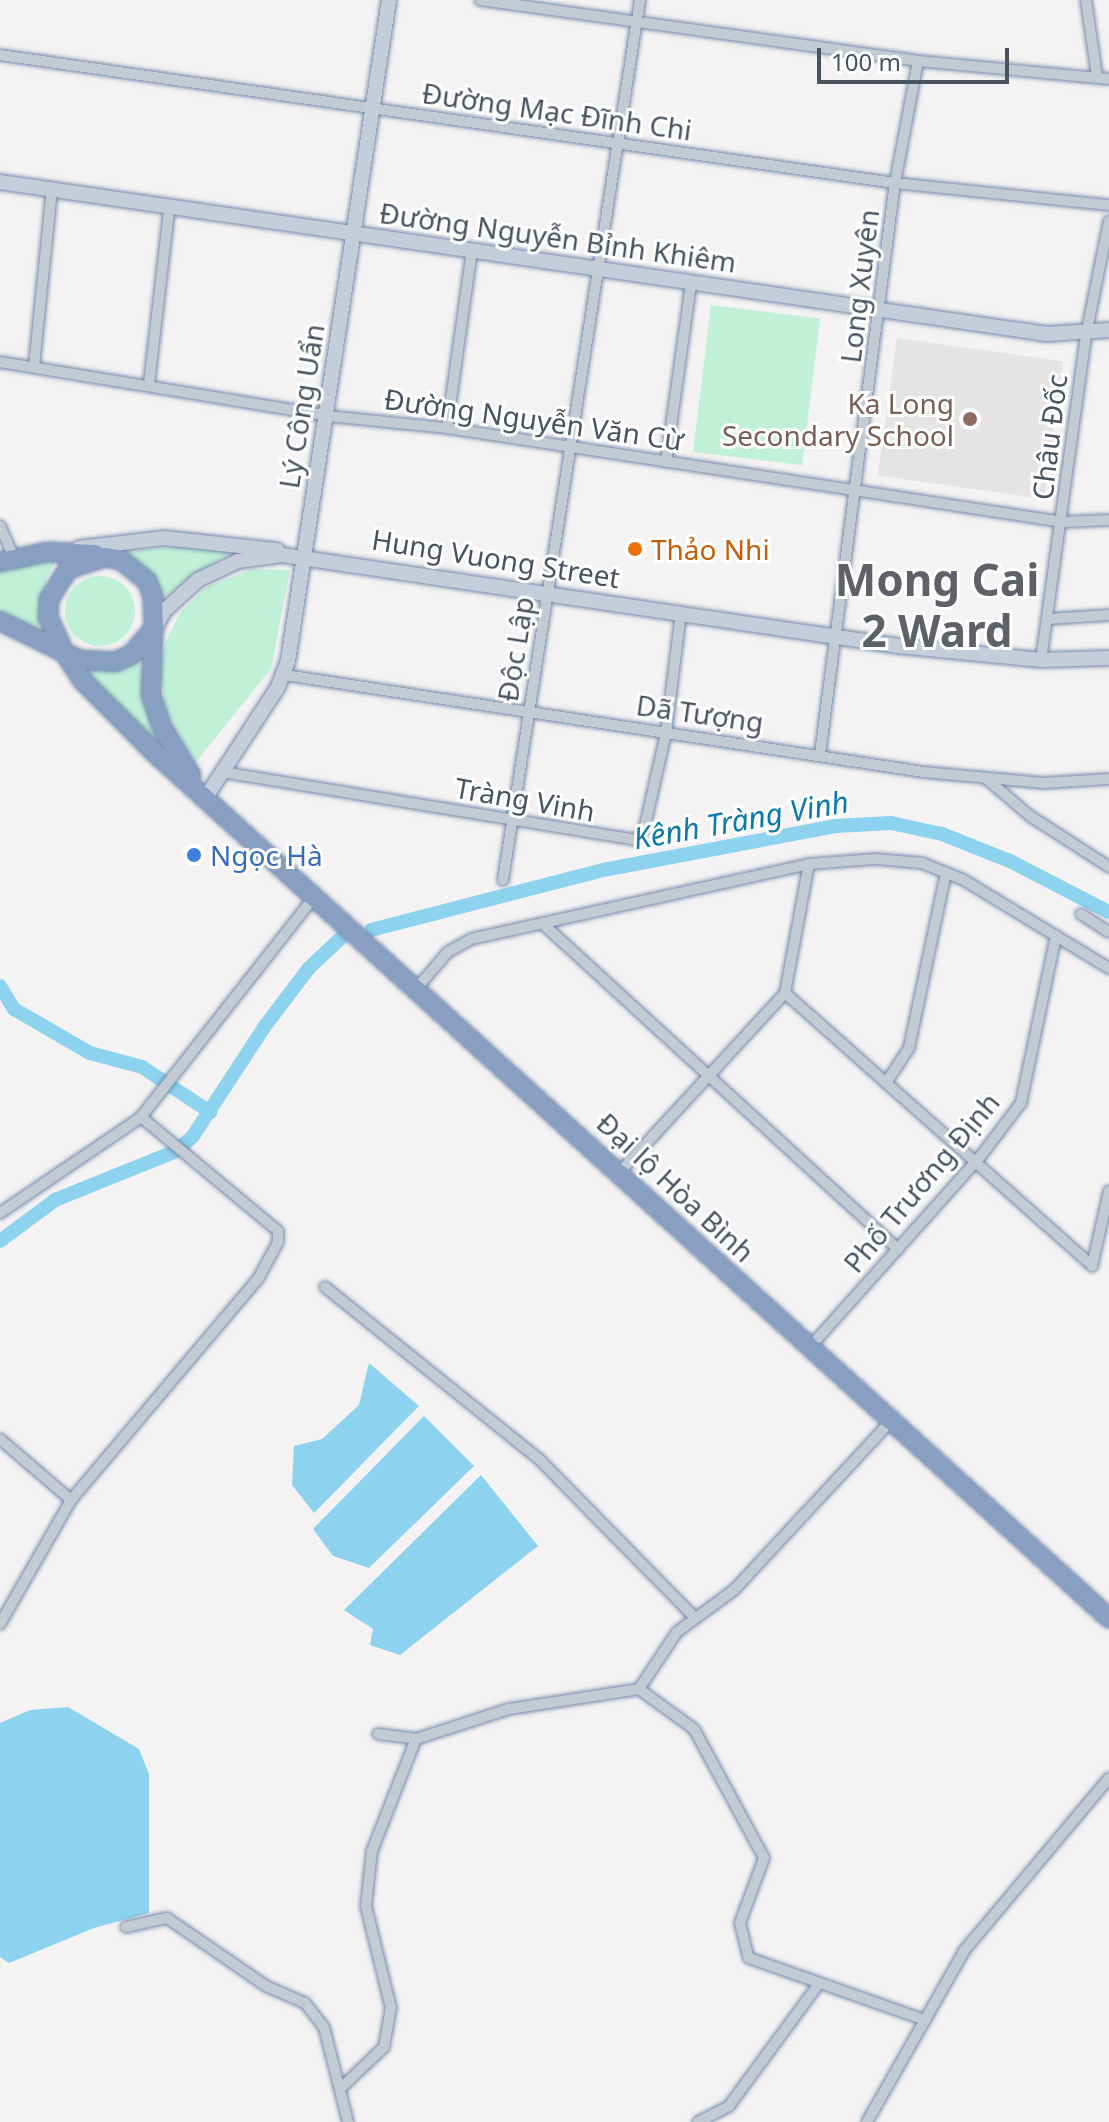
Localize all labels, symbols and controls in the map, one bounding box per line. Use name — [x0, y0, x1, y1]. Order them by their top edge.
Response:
scale bar — [821, 32, 1013, 82]
text: 100 m — [831, 45, 901, 78]
street label: Đường Mạc Đĩnh Chi — [420, 75, 694, 147]
street label: Đường Nguyễn Bỉnh Khiêm — [377, 195, 739, 279]
street label: Long Xuyên — [833, 207, 885, 365]
street label: Lý Công Uẩn — [271, 321, 331, 491]
street label: Châu Đốc — [1025, 372, 1073, 502]
street label: Đường Nguyễn Văn Cừ — [382, 381, 686, 457]
place label: Ka Long Secondary School — [722, 386, 954, 452]
marker: Ka Long Secondary School — [961, 410, 979, 428]
street label: Hung Vuong Street — [370, 522, 622, 594]
place label: Thảo Nhi — [651, 532, 770, 566]
marker: Thảo Nhi — [626, 540, 644, 558]
district label: Mong Cai 2 Ward — [835, 554, 1039, 657]
street label: Độc Lập — [490, 594, 540, 704]
street label: Dã Tượng — [634, 687, 766, 739]
street label: Tràng Vinh — [452, 770, 598, 828]
water label: Kênh Tràng Vinh — [631, 783, 851, 857]
place label: Ngọc Hà — [210, 838, 323, 872]
marker: Ngọc Hà — [185, 846, 203, 864]
street label: Phố Trương Định — [836, 1085, 1006, 1279]
street label: Đại lộ Hòa Bình — [590, 1106, 762, 1268]

